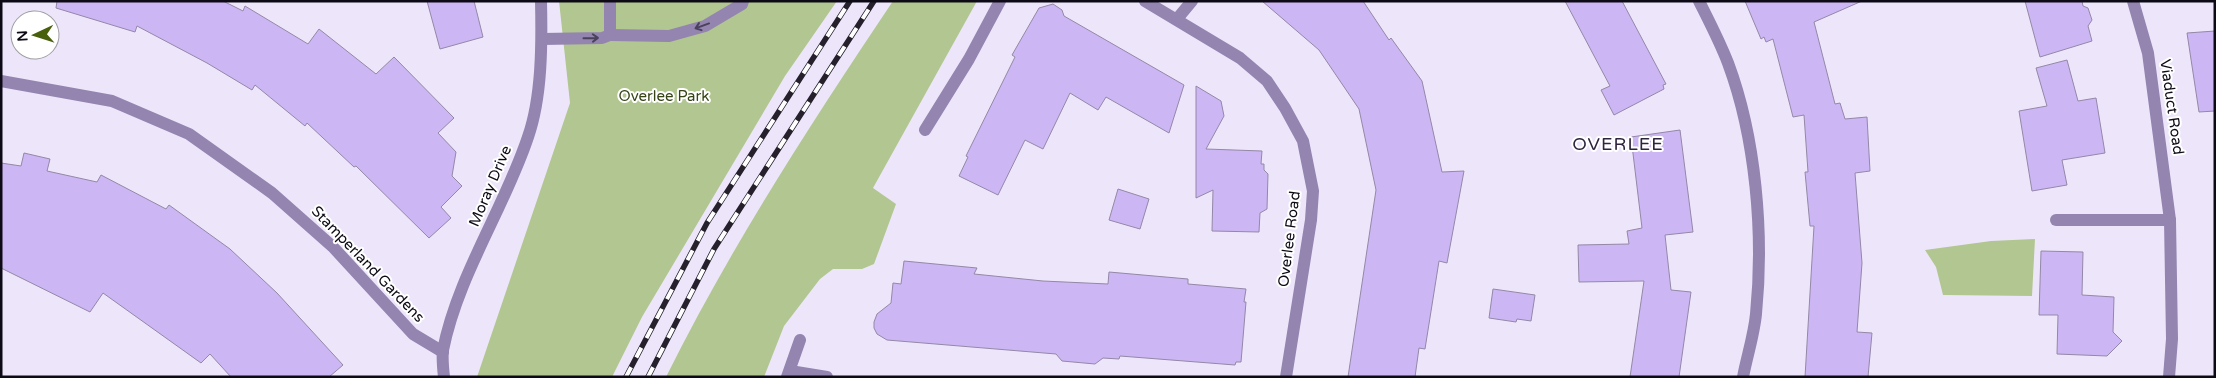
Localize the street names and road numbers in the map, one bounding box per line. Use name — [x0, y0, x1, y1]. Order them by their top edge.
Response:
street label: Viaduct Road — [2156, 58, 2188, 156]
street label: Moray Drive — [465, 143, 515, 229]
street label: Overlee Road — [1274, 190, 1304, 288]
street label: Stamperland Gardens — [308, 202, 428, 326]

